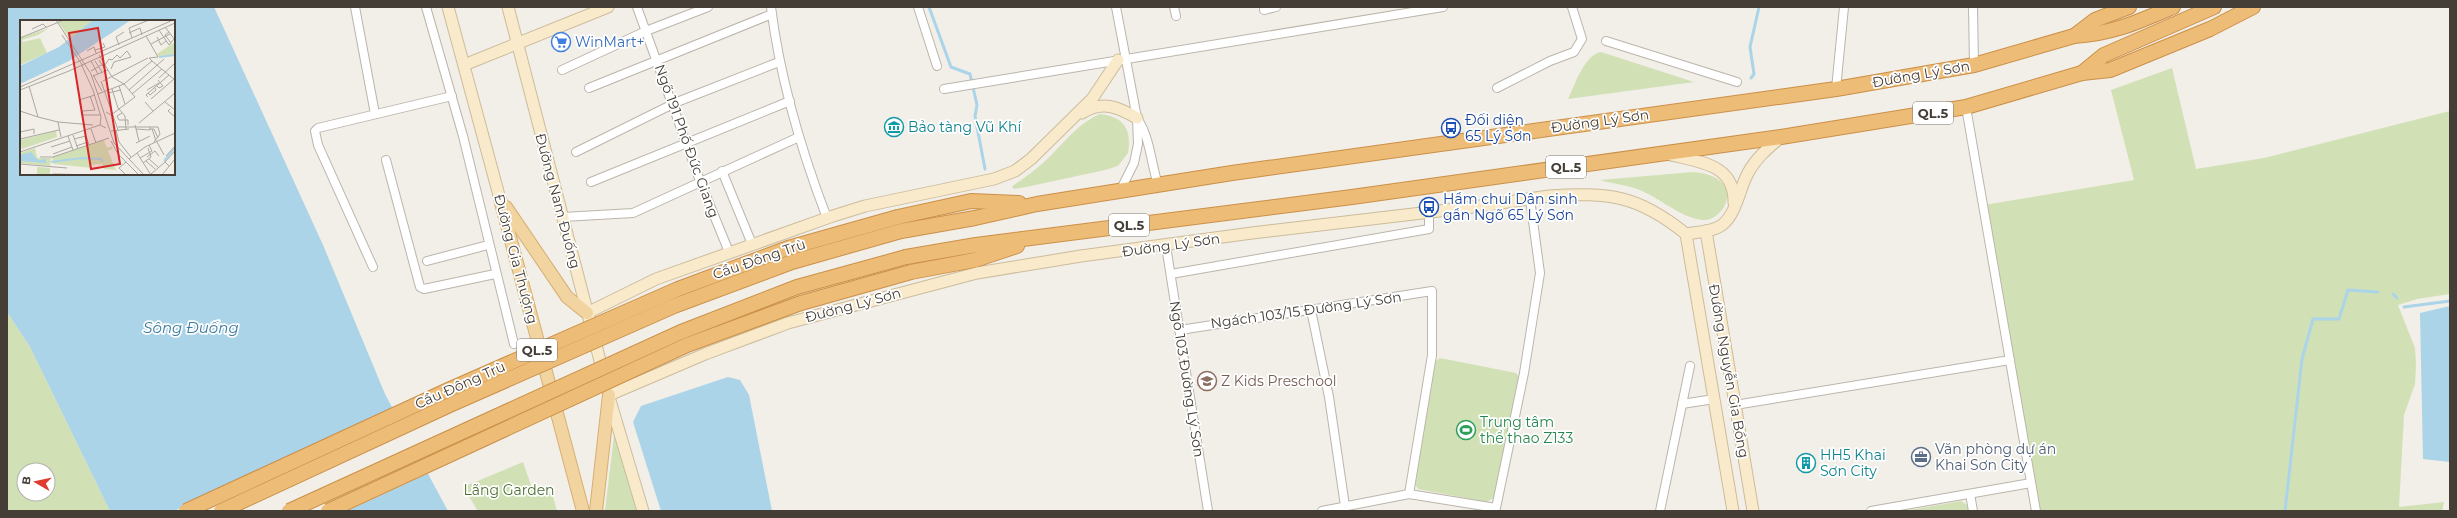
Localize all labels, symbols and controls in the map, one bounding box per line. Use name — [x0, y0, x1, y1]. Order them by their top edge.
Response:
inset map — [20, 20, 175, 175]
supermarket icon: WinMart+ — [550, 31, 572, 53]
place label: WinMart+ — [575, 33, 645, 51]
street label: Đường Lý Sơn — [1871, 57, 1971, 91]
street label: Ngõ 191 Phố Đức Giang — [651, 62, 723, 220]
road number: QL.5 — [1913, 102, 1953, 124]
street label: Đường Lý Sơn — [1550, 105, 1650, 137]
place label: Đối diện 65 Lý Sơn — [1465, 111, 1531, 145]
museum icon: Bảo tàng Vũ Khí — [883, 116, 905, 138]
bus stop icon: Đối diện 65 Lý Sơn — [1440, 117, 1462, 139]
place label: Bảo tàng Vũ Khí — [908, 118, 1022, 136]
street label: Đường Nam Đuống — [531, 131, 585, 271]
road number: QL.5 — [1546, 156, 1586, 178]
place label: Hầm chui Dân sinh gần Ngõ 65 Lý Sơn — [1443, 190, 1578, 224]
street label: Đường Gia Thượng — [490, 192, 542, 326]
bus stop icon: Hầm chui Dân sinh gần Ngõ 65 Lý Sơn — [1418, 196, 1440, 218]
road number: QL.5 — [1109, 214, 1149, 236]
street label: Đường Lý Sơn — [1121, 229, 1221, 261]
street label: Cầu Đông Trù — [710, 235, 808, 283]
street label: Đường Nguyễn Gia Bồng — [1705, 283, 1753, 459]
street label: Đường Lý Sơn — [803, 284, 903, 326]
street label: Ngách 103/15 Đường Lý Sơn — [1209, 288, 1403, 332]
street label: Ngõ 103 Đường Lý Sơn — [1166, 300, 1208, 458]
water label: Sông Đuống — [143, 318, 239, 337]
road number: QL.5 — [517, 339, 557, 361]
street label: Cầu Đông Trù — [412, 357, 508, 413]
school or university icon: Z Kids Preschool — [1196, 370, 1218, 392]
place label: Z Kids Preschool — [1221, 372, 1337, 390]
place label: Trung tâm thể thao Z133 — [1480, 413, 1573, 447]
sports icon: Trung tâm thể thao Z133 — [1455, 419, 1477, 441]
place label: Văn phòng dự án Khai Sơn City — [1935, 440, 2056, 474]
place label: HH5 Khai Sơn City — [1820, 446, 1886, 480]
office icon: Văn phòng dự án Khai Sơn City — [1910, 446, 1932, 468]
building icon: HH5 Khai Sơn City — [1795, 452, 1817, 474]
north arrow — [16, 462, 56, 502]
text: B — [19, 475, 34, 486]
park label: Lãng Garden — [463, 481, 555, 499]

